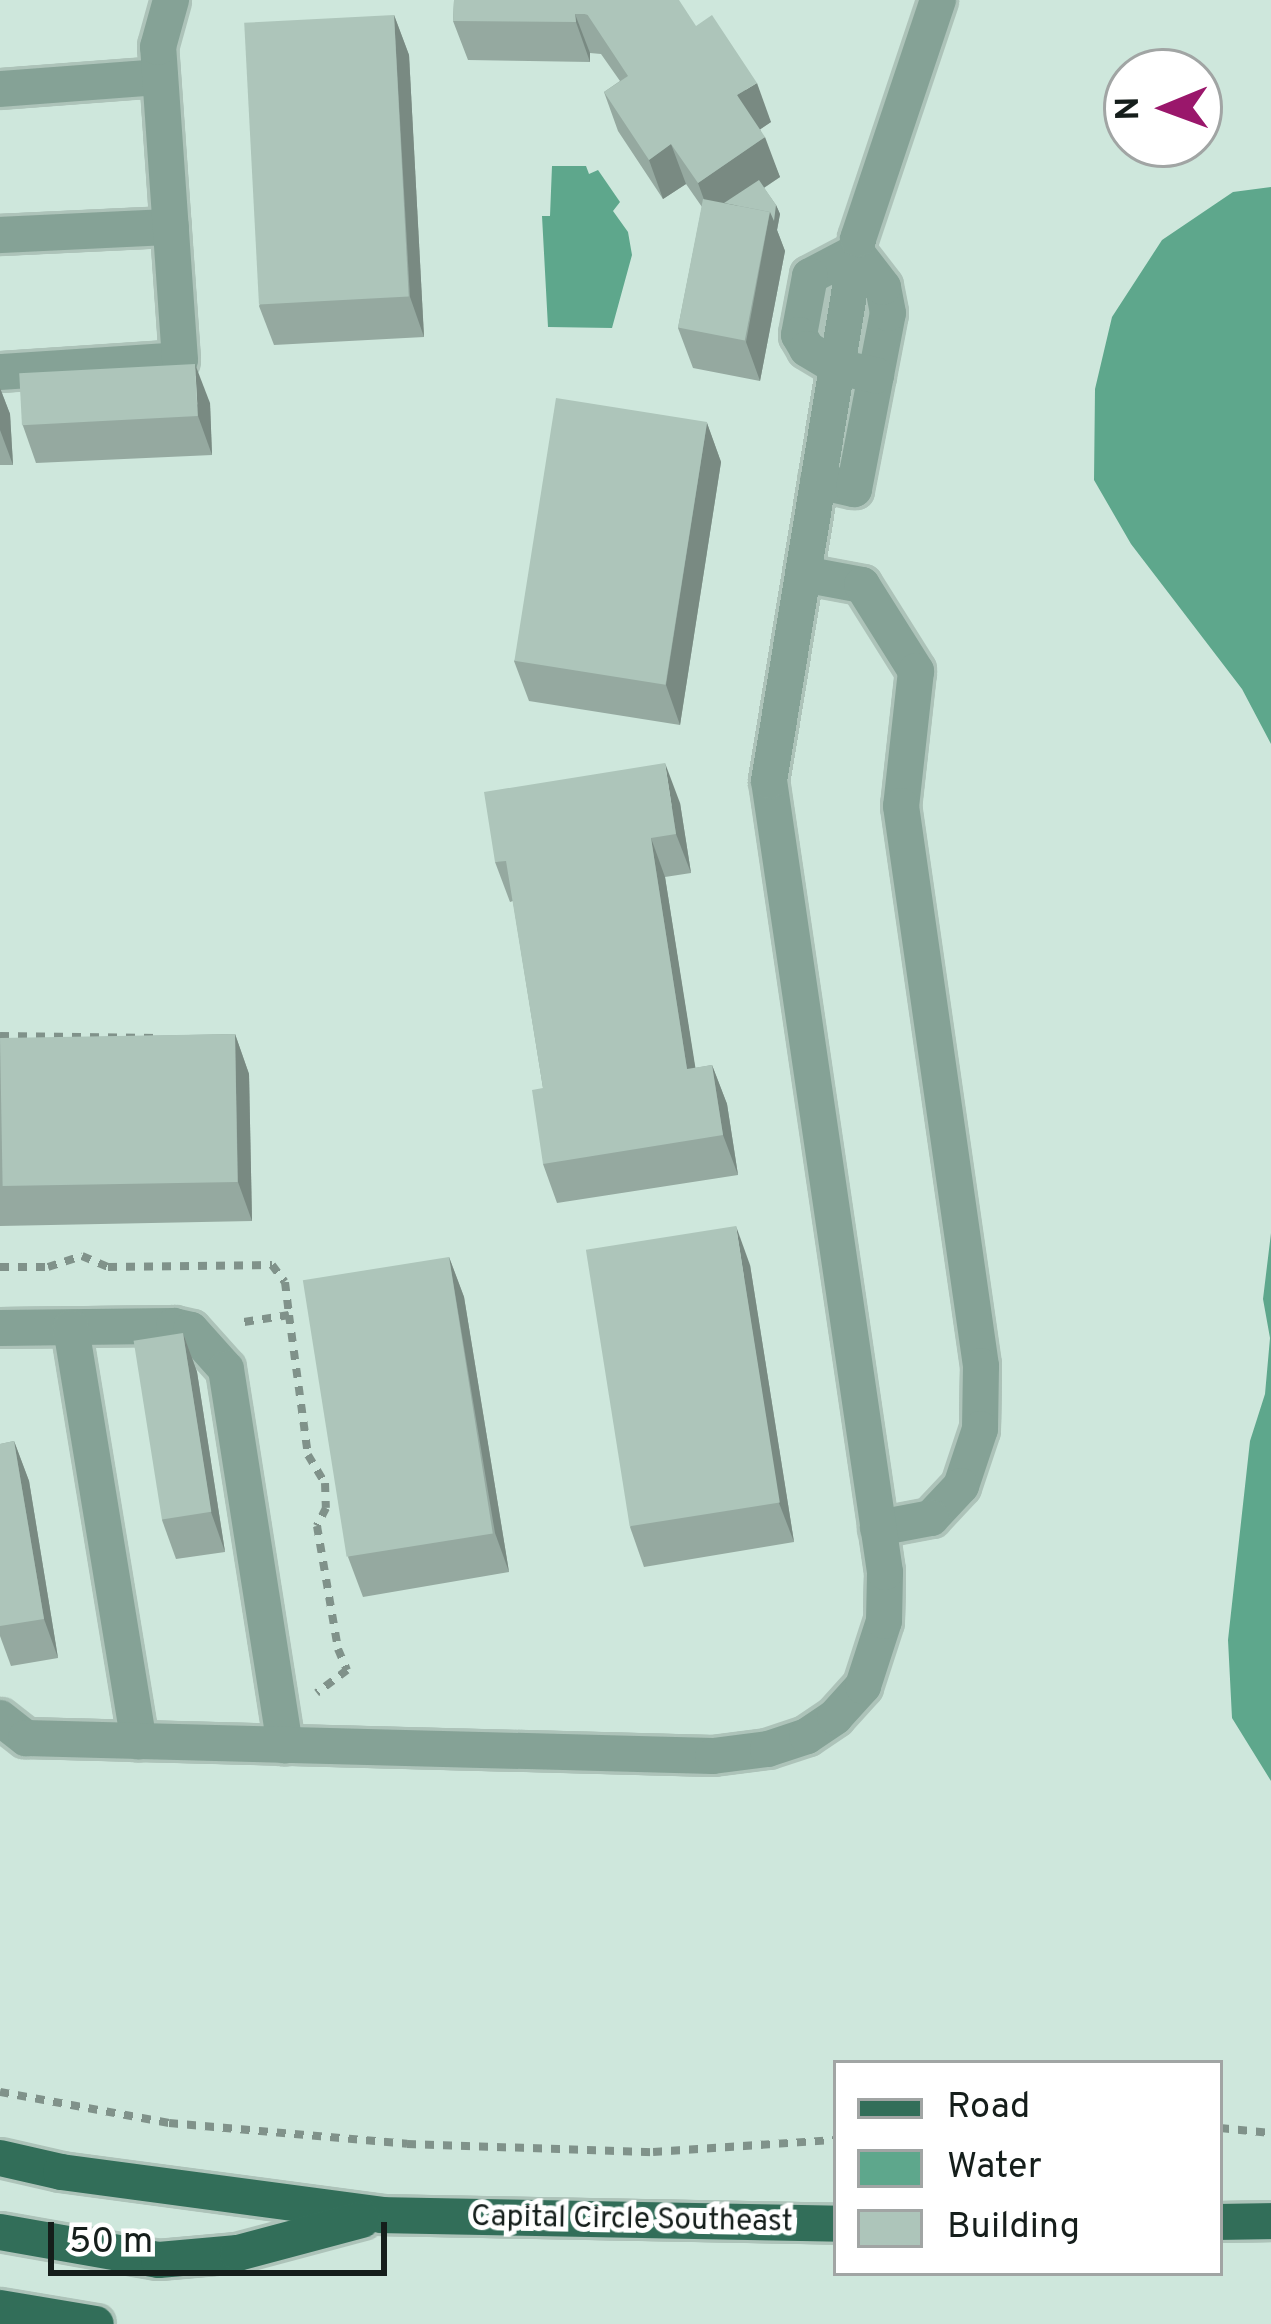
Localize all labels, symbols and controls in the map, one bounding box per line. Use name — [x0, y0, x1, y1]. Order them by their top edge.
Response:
north arrow — [1103, 48, 1223, 168]
text: N — [1109, 96, 1151, 121]
legend — [833, 2060, 1223, 2276]
text: Road — [947, 2085, 1030, 2131]
text: Water — [947, 2145, 1042, 2191]
scale bar — [54, 2198, 393, 2272]
street label: Capital Circle Southeast — [471, 2200, 793, 2242]
text: Building — [947, 2205, 1080, 2251]
text: 50 m — [69, 2220, 153, 2266]

